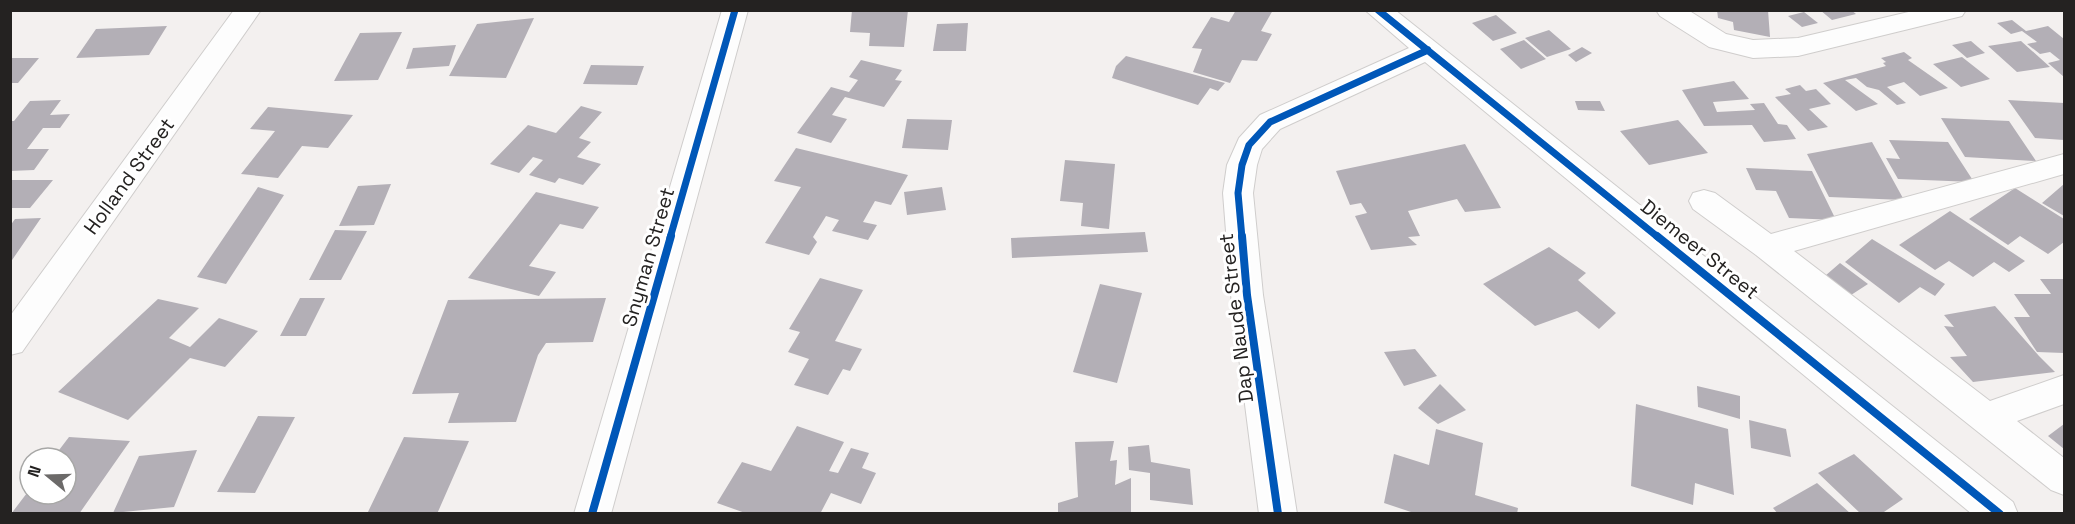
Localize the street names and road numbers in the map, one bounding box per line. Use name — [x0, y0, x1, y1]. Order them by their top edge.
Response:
street label: Holland Street — [78, 112, 180, 240]
street label: Snyman Street — [616, 184, 680, 330]
street label: Diemeer Street — [1636, 193, 1764, 305]
street label: Dap Naude Street — [1213, 232, 1259, 404]

